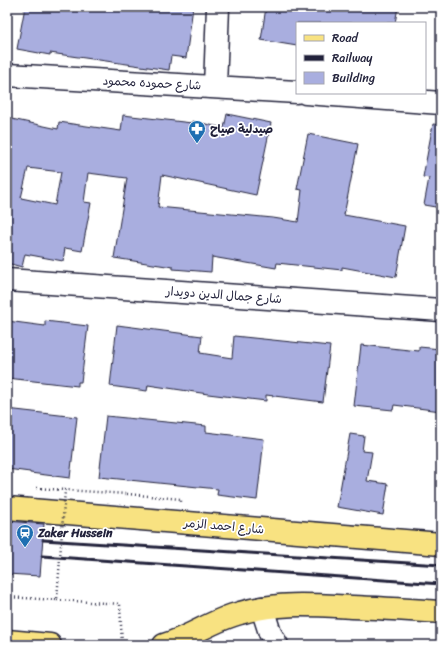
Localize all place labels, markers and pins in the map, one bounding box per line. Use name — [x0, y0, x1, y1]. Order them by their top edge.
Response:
place label: صيدلية صياح — [210, 118, 273, 140]
pharmacy icon: صيدلية صياح — [187, 119, 207, 144]
place label: Zaker Hussein — [37, 522, 113, 544]
station icon: Zaker Hussein — [15, 523, 35, 548]

